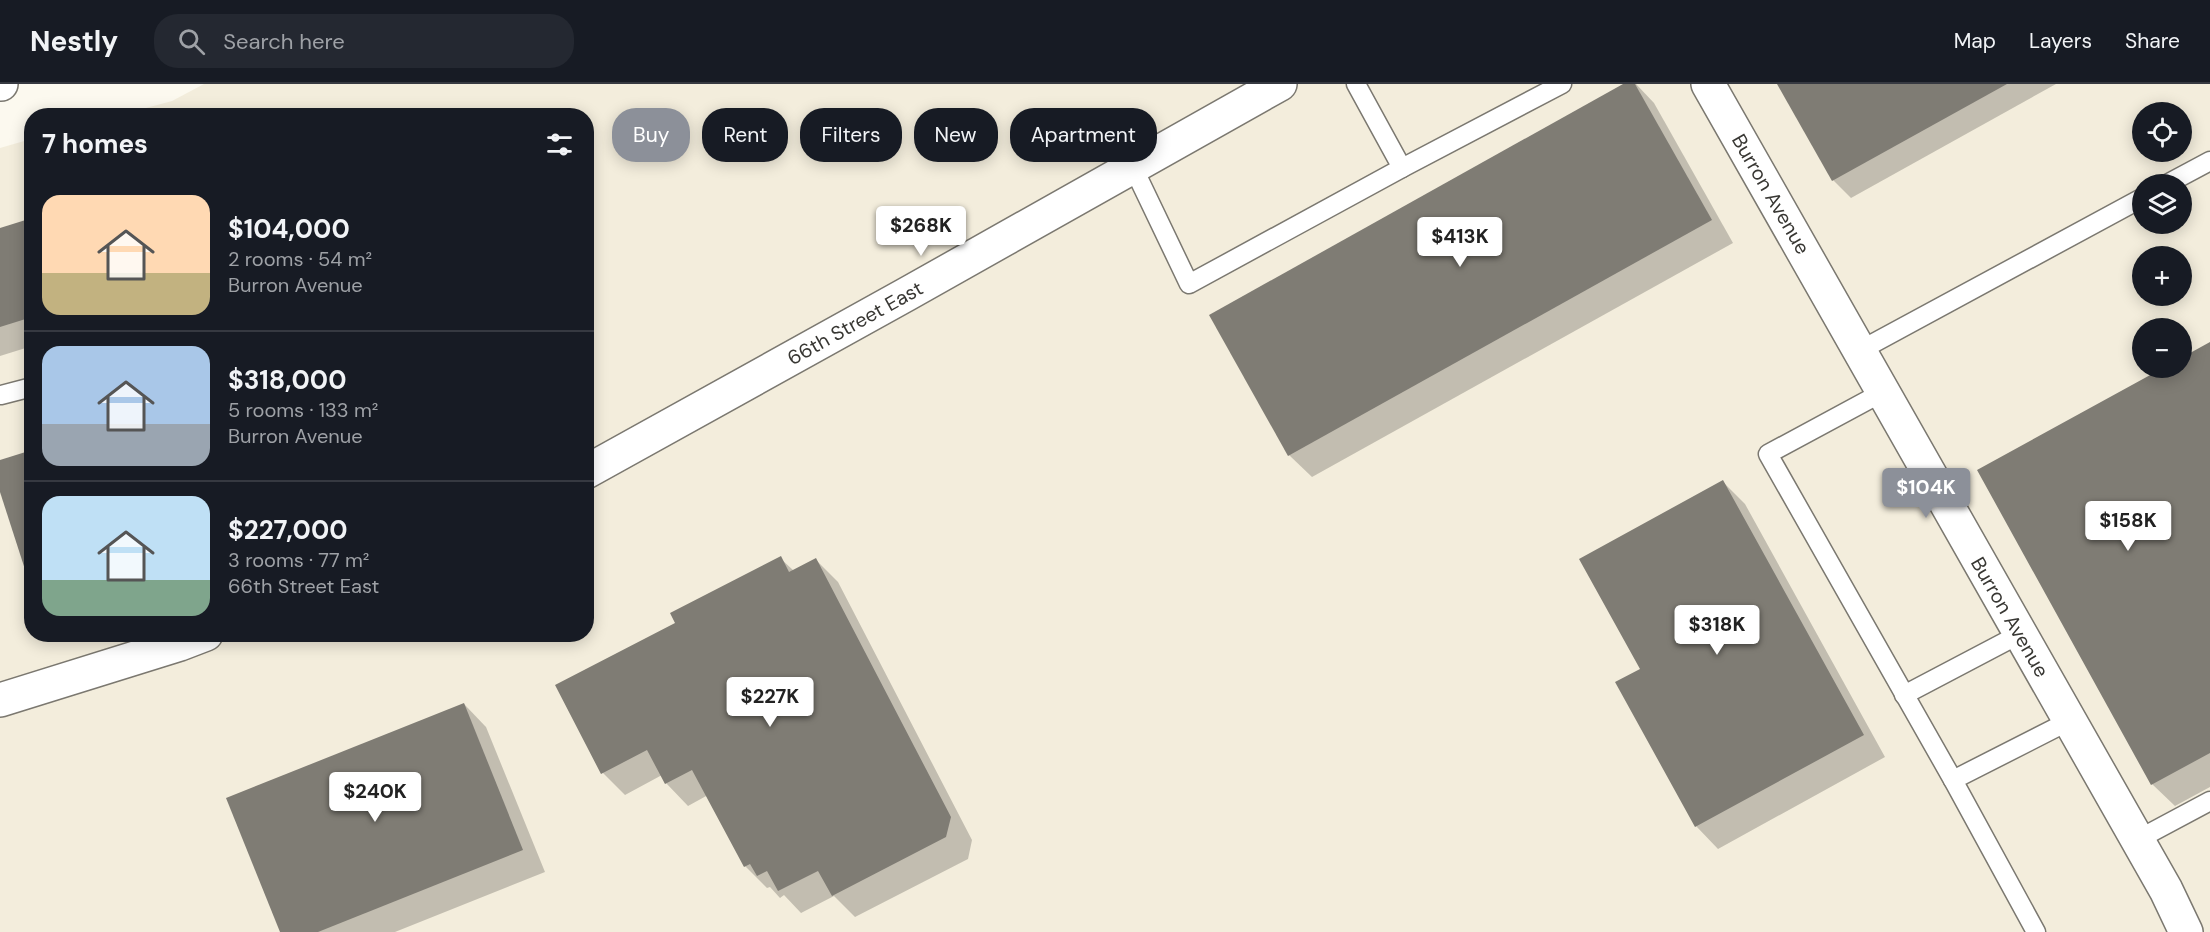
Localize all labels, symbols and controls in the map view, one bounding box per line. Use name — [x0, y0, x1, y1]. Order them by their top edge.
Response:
search box — [154, 14, 574, 68]
text: Nestly — [30, 23, 118, 60]
icon: search — [175, 25, 208, 58]
text: Search here — [223, 27, 345, 56]
text: Map — [1954, 27, 1996, 55]
text: Layers — [2029, 27, 2092, 55]
text: Share — [2125, 27, 2180, 55]
map controls — [2132, 102, 2192, 378]
button: locate — [2132, 102, 2192, 162]
chip: Buy — [612, 108, 690, 162]
chip: Rent — [702, 108, 788, 162]
chip: Filters — [800, 108, 902, 162]
chip: New — [914, 108, 998, 162]
chip: Apartment — [1010, 108, 1157, 162]
text: 7 homes — [42, 127, 148, 161]
icon: filters — [543, 128, 576, 161]
street label: Burron Avenue — [1726, 129, 1816, 259]
button: layers — [2132, 174, 2192, 234]
pin: $268K — [879, 206, 963, 257]
text: $104,000 — [228, 212, 350, 246]
text: $268K — [890, 212, 952, 238]
pin: $413K — [1418, 217, 1502, 268]
icon: home — [90, 219, 162, 291]
text: $413K — [1431, 223, 1489, 249]
text: 2 rooms · 54 m² — [228, 246, 372, 272]
button: + — [2132, 246, 2192, 306]
text: Burron Avenue — [228, 272, 363, 298]
street label: 66th Street East — [782, 275, 928, 371]
button: − — [2132, 318, 2192, 378]
text: $318,000 — [228, 363, 346, 397]
icon: home — [90, 370, 162, 442]
text: 5 rooms · 133 m² — [228, 397, 378, 423]
text: Burron Avenue — [228, 423, 363, 449]
pin: $104K — [1884, 468, 1968, 519]
text: $104K — [1896, 474, 1956, 500]
pin: $158K — [2086, 501, 2170, 552]
text: $158K — [2099, 507, 2157, 533]
text: $227,000 — [228, 513, 348, 547]
icon: home — [90, 520, 162, 592]
text: 3 rooms · 77 m² — [228, 547, 369, 573]
street label: Burron Avenue — [1965, 552, 2055, 682]
text: 66th Street East — [228, 573, 379, 599]
pin: $318K — [1675, 605, 1759, 656]
text: $318K — [1689, 611, 1746, 637]
pin: $227K — [728, 677, 812, 728]
text: $227K — [741, 683, 799, 709]
pin: $240K — [333, 772, 417, 823]
text: $240K — [343, 778, 407, 804]

